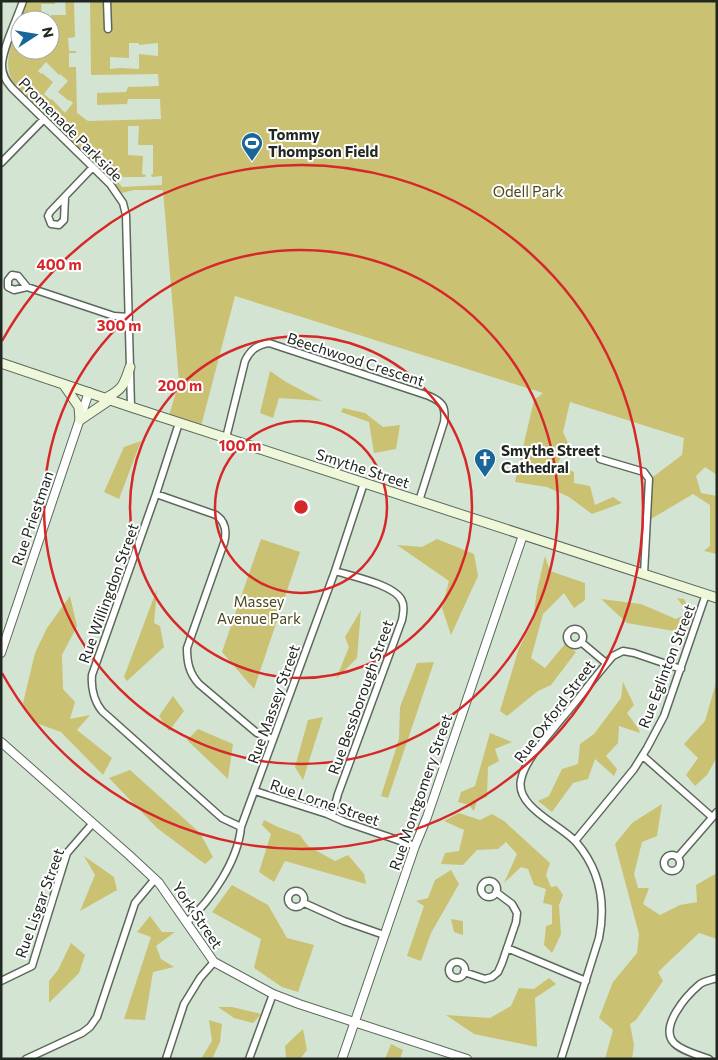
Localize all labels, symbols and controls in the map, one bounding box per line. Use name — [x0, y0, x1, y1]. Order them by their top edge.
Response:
north arrow — [10, 10, 60, 60]
text: N — [39, 25, 58, 39]
street label: Promenade Parkside — [15, 73, 127, 185]
place label: Tommy Thompson Field — [268, 125, 378, 160]
sports icon: Tommy Thompson Field — [240, 131, 264, 162]
park label: Odell Park — [493, 182, 563, 200]
text: 400 m — [36, 255, 82, 273]
text: 300 m — [97, 316, 141, 334]
street label: Beechwood Crescent — [285, 328, 427, 390]
text: 200 m — [158, 376, 202, 394]
text: 100 m — [219, 436, 261, 454]
place label: Smythe Street Cathedral — [501, 441, 600, 476]
street label: Smythe Street — [314, 444, 412, 492]
church icon: Smythe Street Cathedral — [473, 447, 497, 478]
street label: Rue Priestman — [7, 468, 57, 568]
centre of rings — [292, 498, 310, 516]
street label: Rue Willingdon Street — [74, 520, 142, 666]
park label: Massey Avenue Park — [217, 592, 301, 627]
street label: Rue Eglinton Street — [634, 601, 698, 731]
street label: Rue Bessborough Street — [324, 617, 396, 777]
street label: Rue Massey Street — [243, 642, 303, 766]
street label: Rue Oxford Street — [510, 656, 598, 766]
street label: Rue Montgomery Street — [385, 711, 455, 873]
street label: Rue Lorne Street — [268, 775, 382, 829]
street label: Rue Lisgar Street — [11, 846, 67, 960]
street label: York Street — [169, 878, 227, 952]

